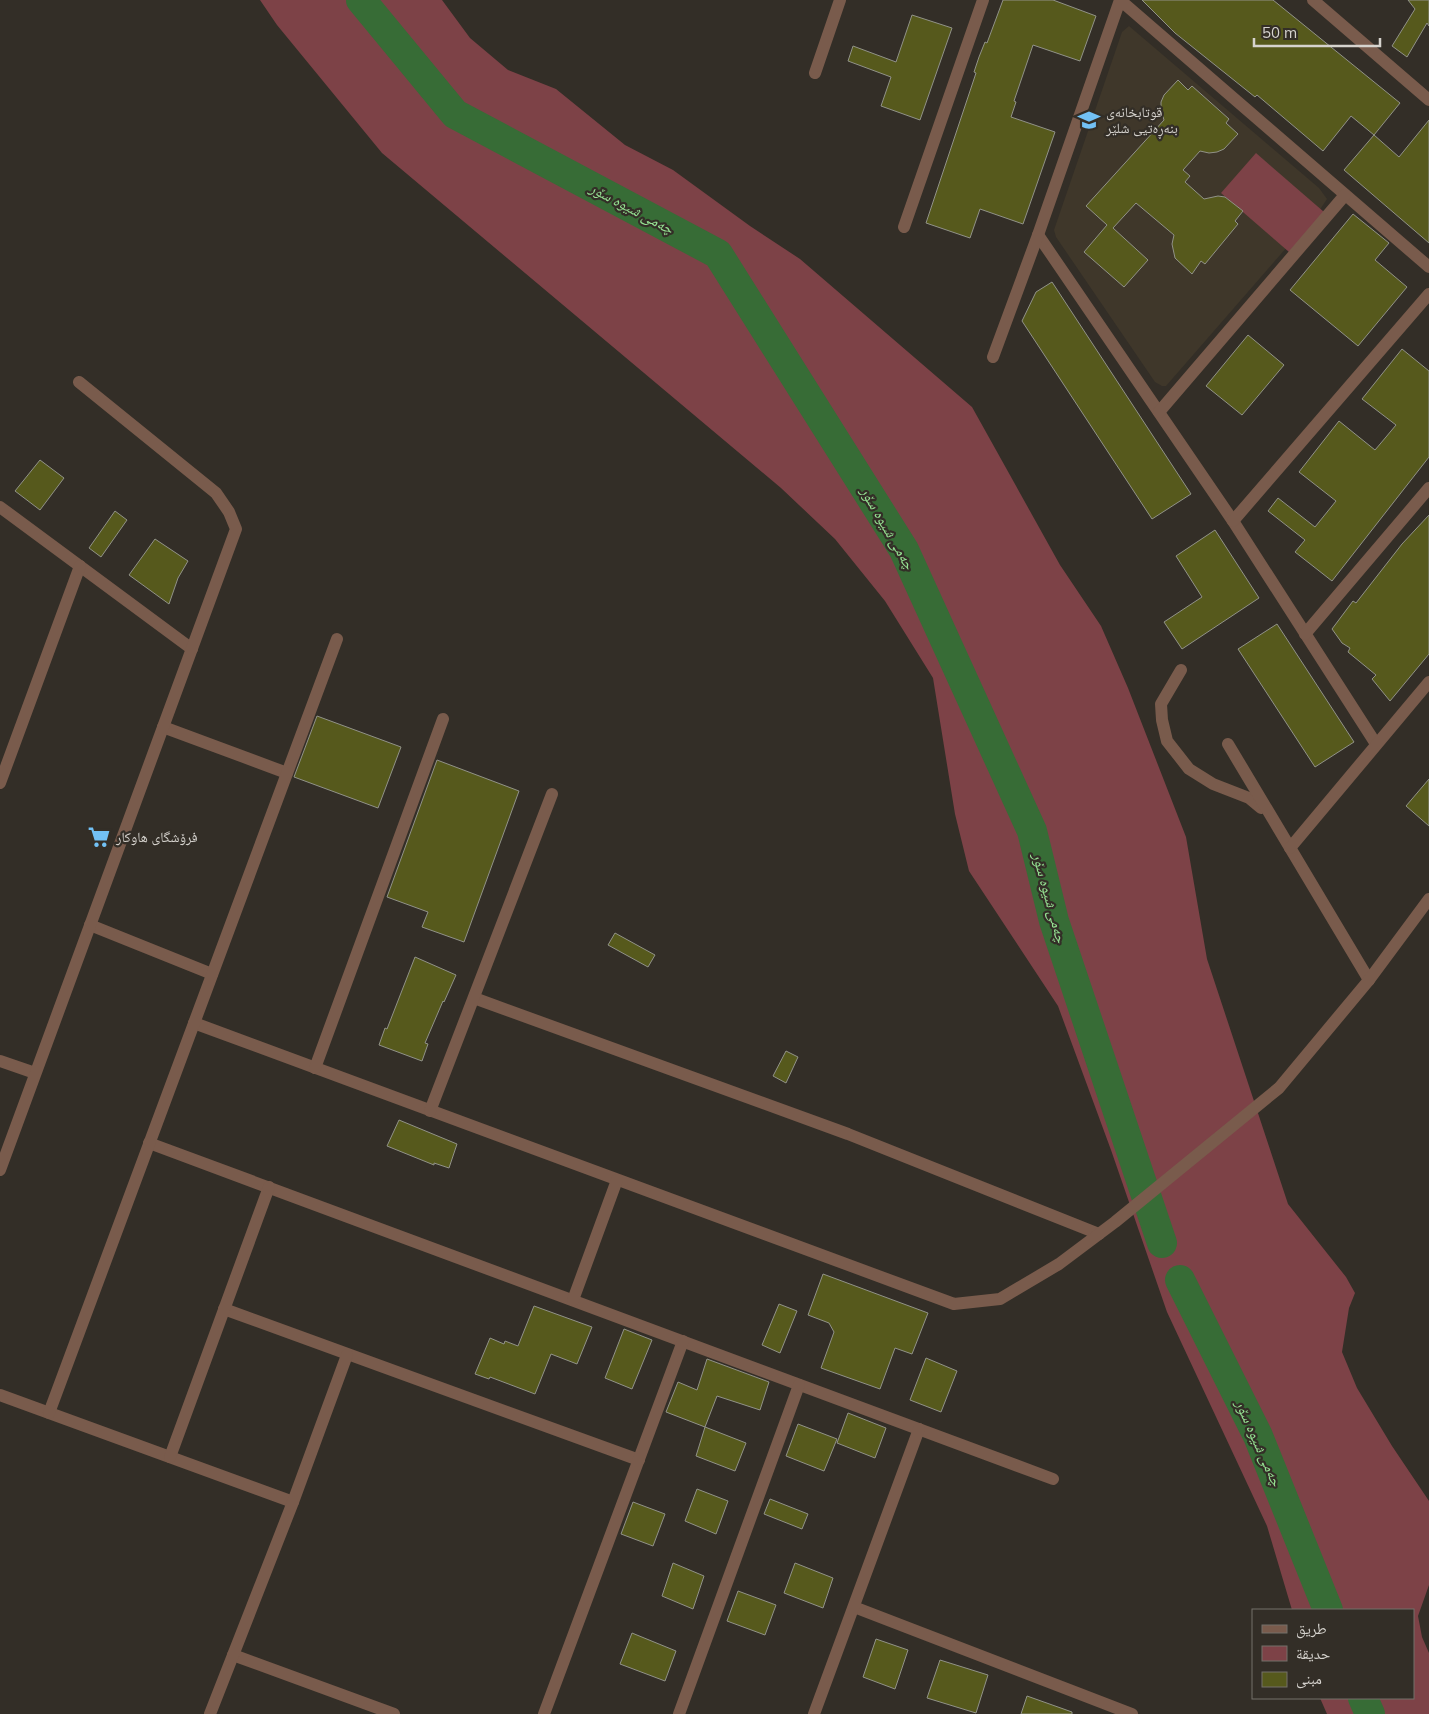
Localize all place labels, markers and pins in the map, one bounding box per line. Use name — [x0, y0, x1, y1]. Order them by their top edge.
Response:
place label: قوتابخانەی بنەڕەتیی شلێر — [1105, 103, 1178, 140]
school or university icon: قوتابخانەی بنەڕەتیی شلێر — [1076, 107, 1102, 133]
supermarket icon: فرۆشگای ھاوکار — [86, 824, 112, 850]
place label: فرۆشگای ھاوکار — [115, 828, 198, 846]

